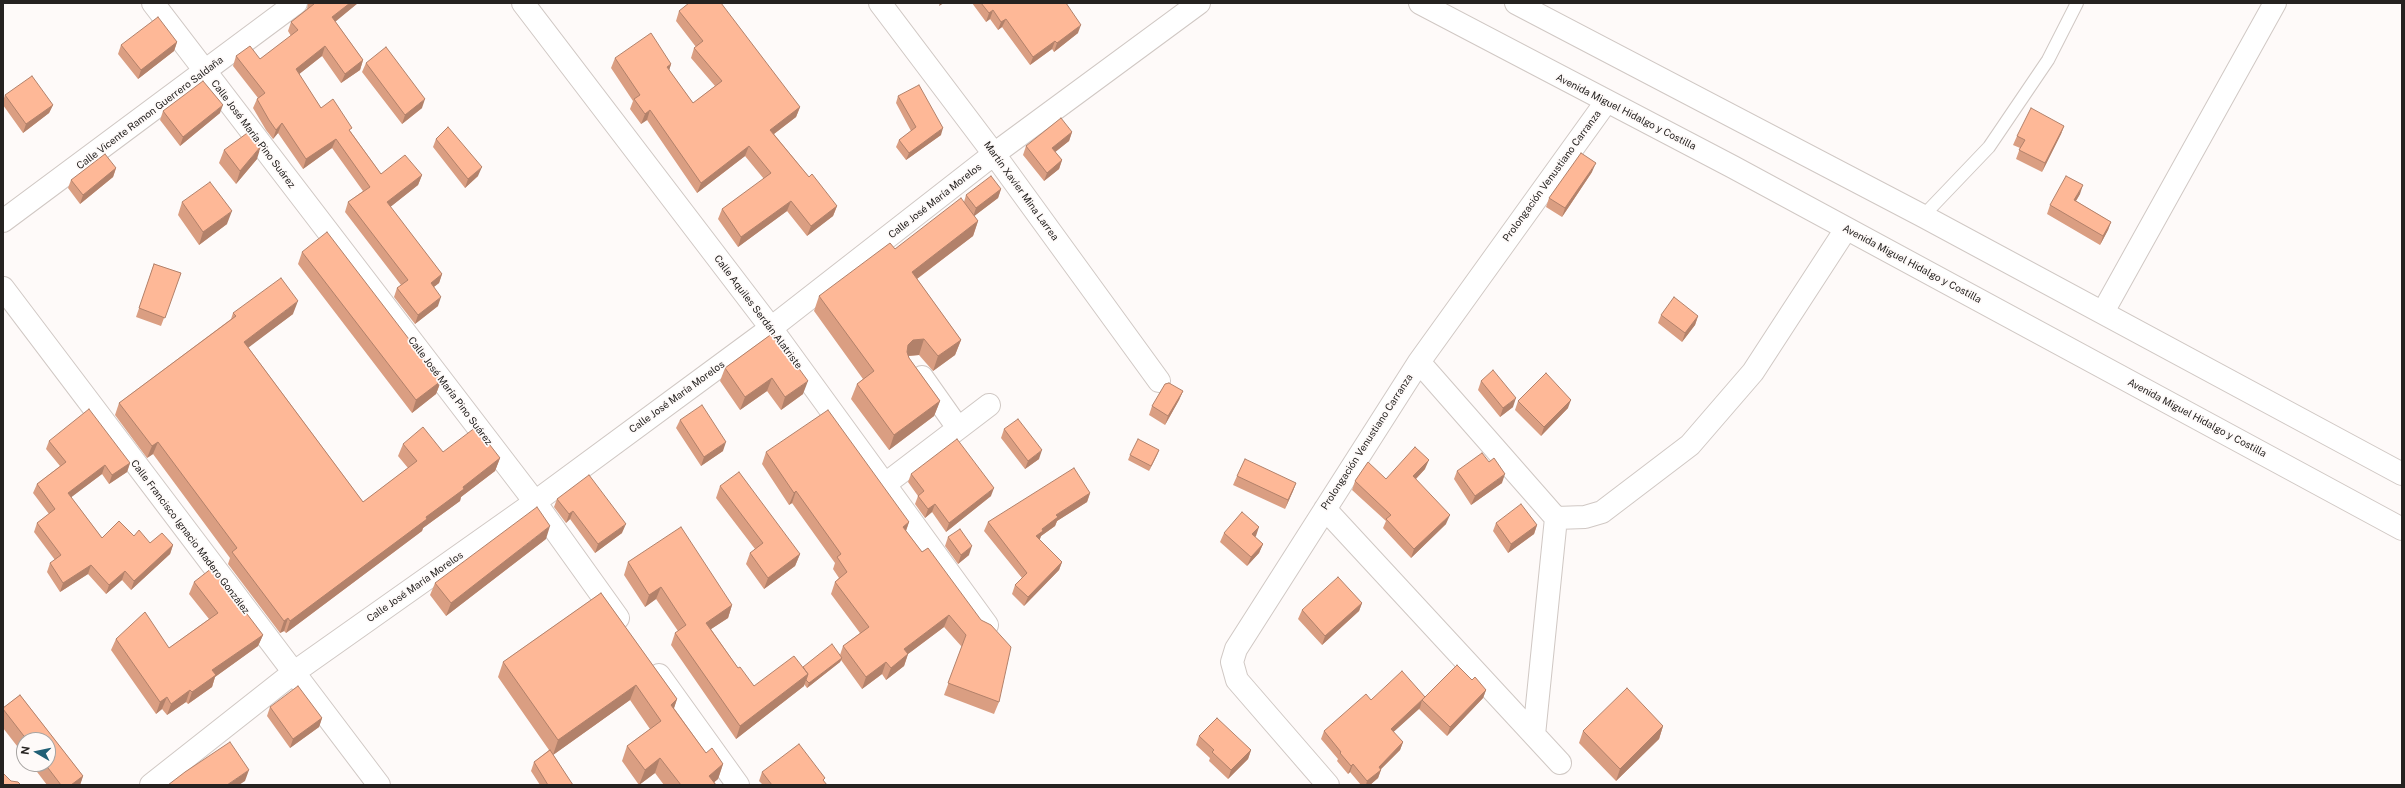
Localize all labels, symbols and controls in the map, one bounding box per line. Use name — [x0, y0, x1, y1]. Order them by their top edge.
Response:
street label: Calle Vicente Ramon Guerrero Saldaña — [74, 54, 226, 172]
street label: Avenida Miguel Hidalgo y Costilla — [1554, 71, 1698, 153]
street label: Calle José María Pino Suárez — [208, 78, 298, 190]
street label: Prolongación Venustiano Carranza — [1500, 108, 1604, 244]
street label: Martín Xavier Mina Larrea — [981, 139, 1061, 243]
street label: Calle José María Morelos — [886, 161, 984, 241]
street label: Avenida Miguel Hidalgo y Costilla — [1841, 222, 1983, 306]
street label: Calle Aquiles Serdán Alatriste — [711, 253, 805, 371]
street label: Calle José María Pino Suárez — [405, 335, 495, 447]
street label: Calle José María Morelos — [627, 358, 727, 436]
street label: Prolongación Venustiano Carranza — [1319, 372, 1415, 512]
street label: Avenida Miguel Hidalgo y Costilla — [2126, 376, 2268, 460]
street label: Calle Francisco Ignacio Madero González — [128, 458, 252, 616]
street label: Calle José María Morelos — [365, 549, 465, 625]
north arrow — [16, 732, 56, 772]
text: N — [19, 745, 32, 755]

